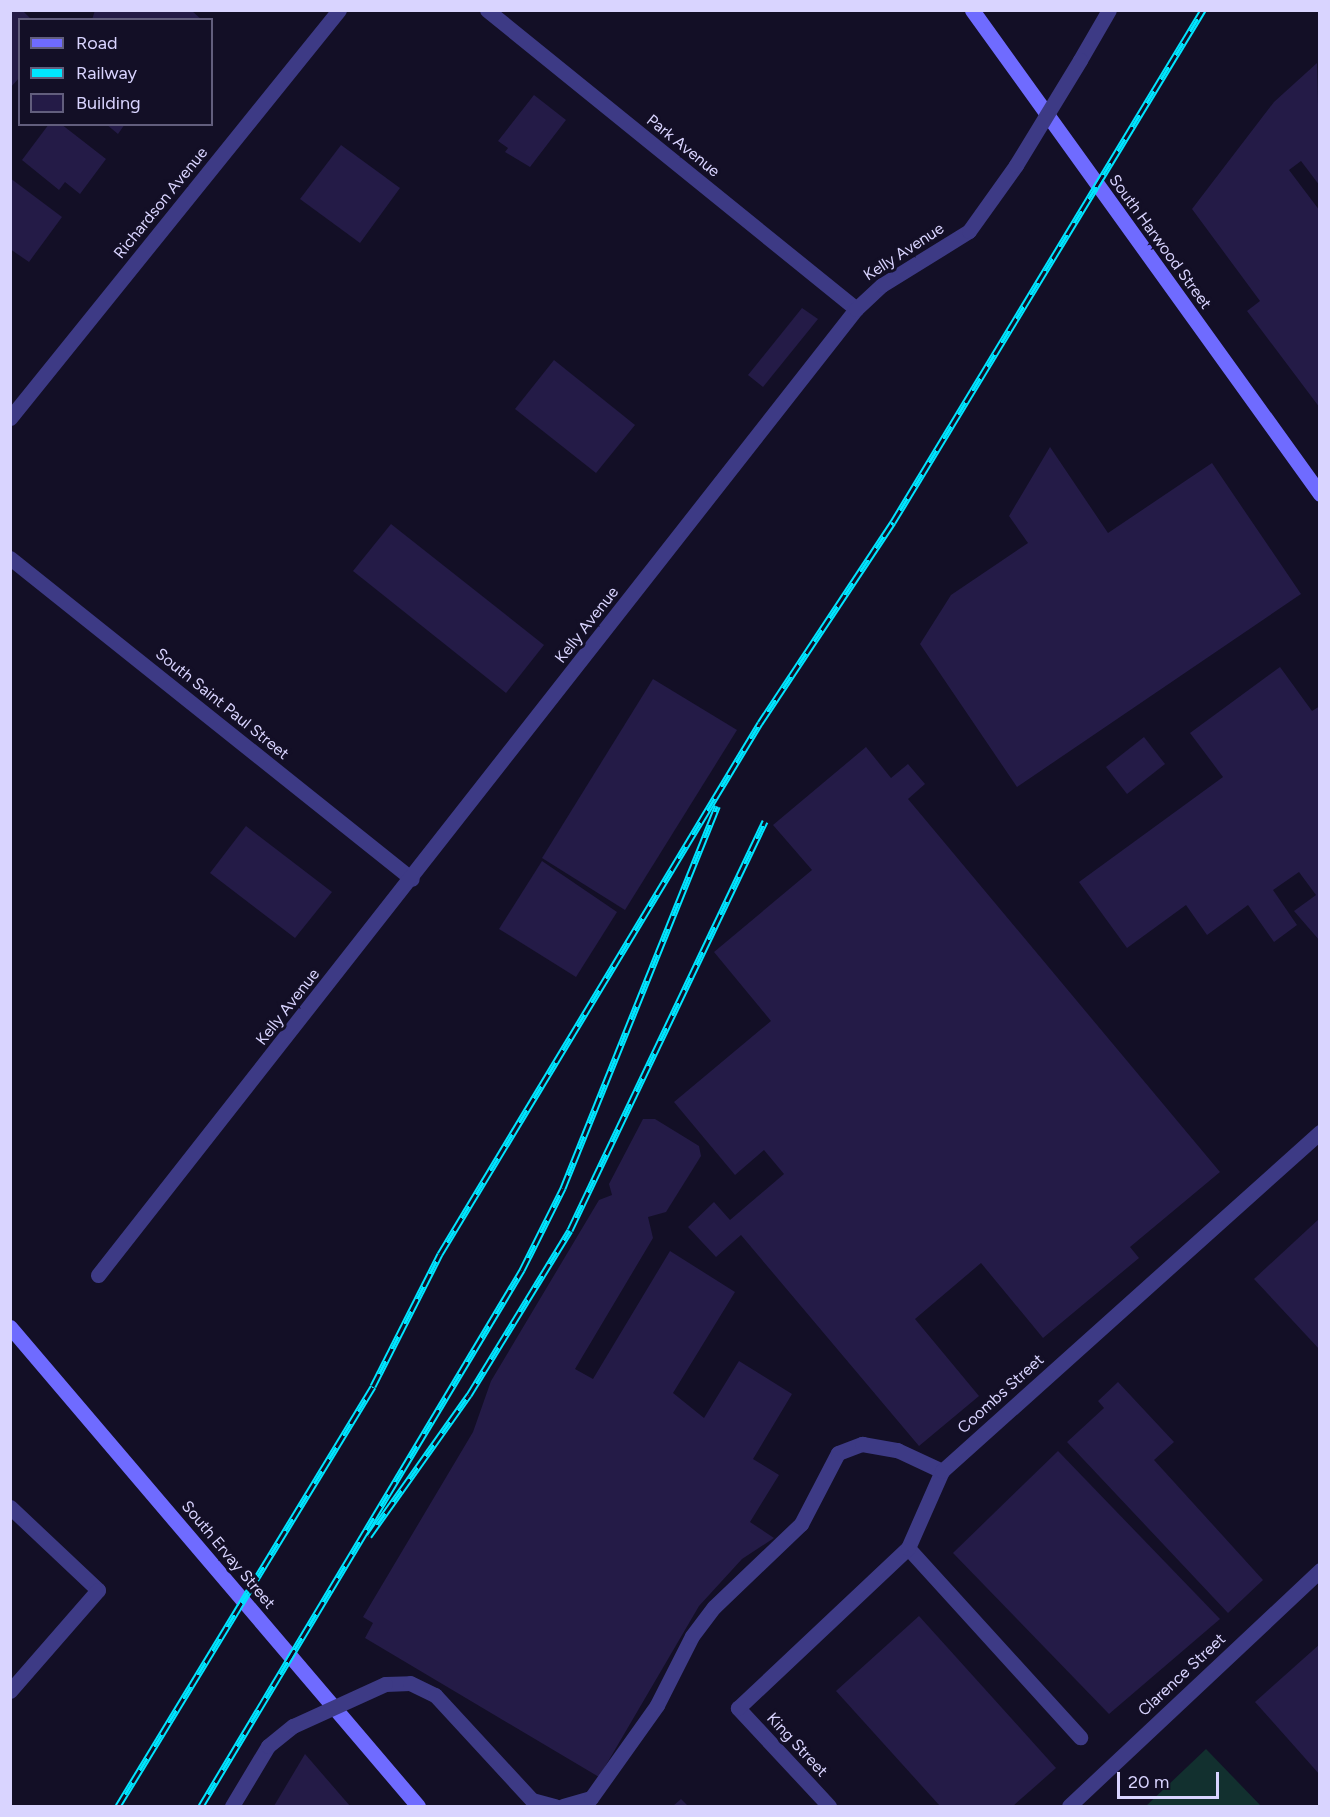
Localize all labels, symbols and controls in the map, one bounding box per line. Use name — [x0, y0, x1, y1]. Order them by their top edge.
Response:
legend — [18, 18, 213, 126]
text: Road — [76, 32, 117, 54]
text: Railway — [76, 62, 137, 84]
text: Building — [76, 92, 141, 114]
street label: Park Avenue — [643, 111, 723, 181]
street label: Richardson Avenue — [110, 143, 212, 263]
street label: South Harwood Street — [1105, 171, 1215, 313]
street label: Kelly Avenue — [860, 219, 948, 285]
street label: Kelly Avenue — [551, 583, 623, 667]
street label: South Saint Paul Street — [151, 644, 293, 764]
street label: Kelly Avenue — [252, 965, 324, 1049]
street label: Coombs Street — [954, 1350, 1048, 1438]
street label: South Ervay Street — [177, 1497, 279, 1613]
street label: Clarence Street — [1134, 1630, 1230, 1720]
street label: King Street — [763, 1709, 831, 1781]
scale bar — [1120, 1760, 1222, 1798]
text: 20 m — [1128, 1771, 1169, 1793]

